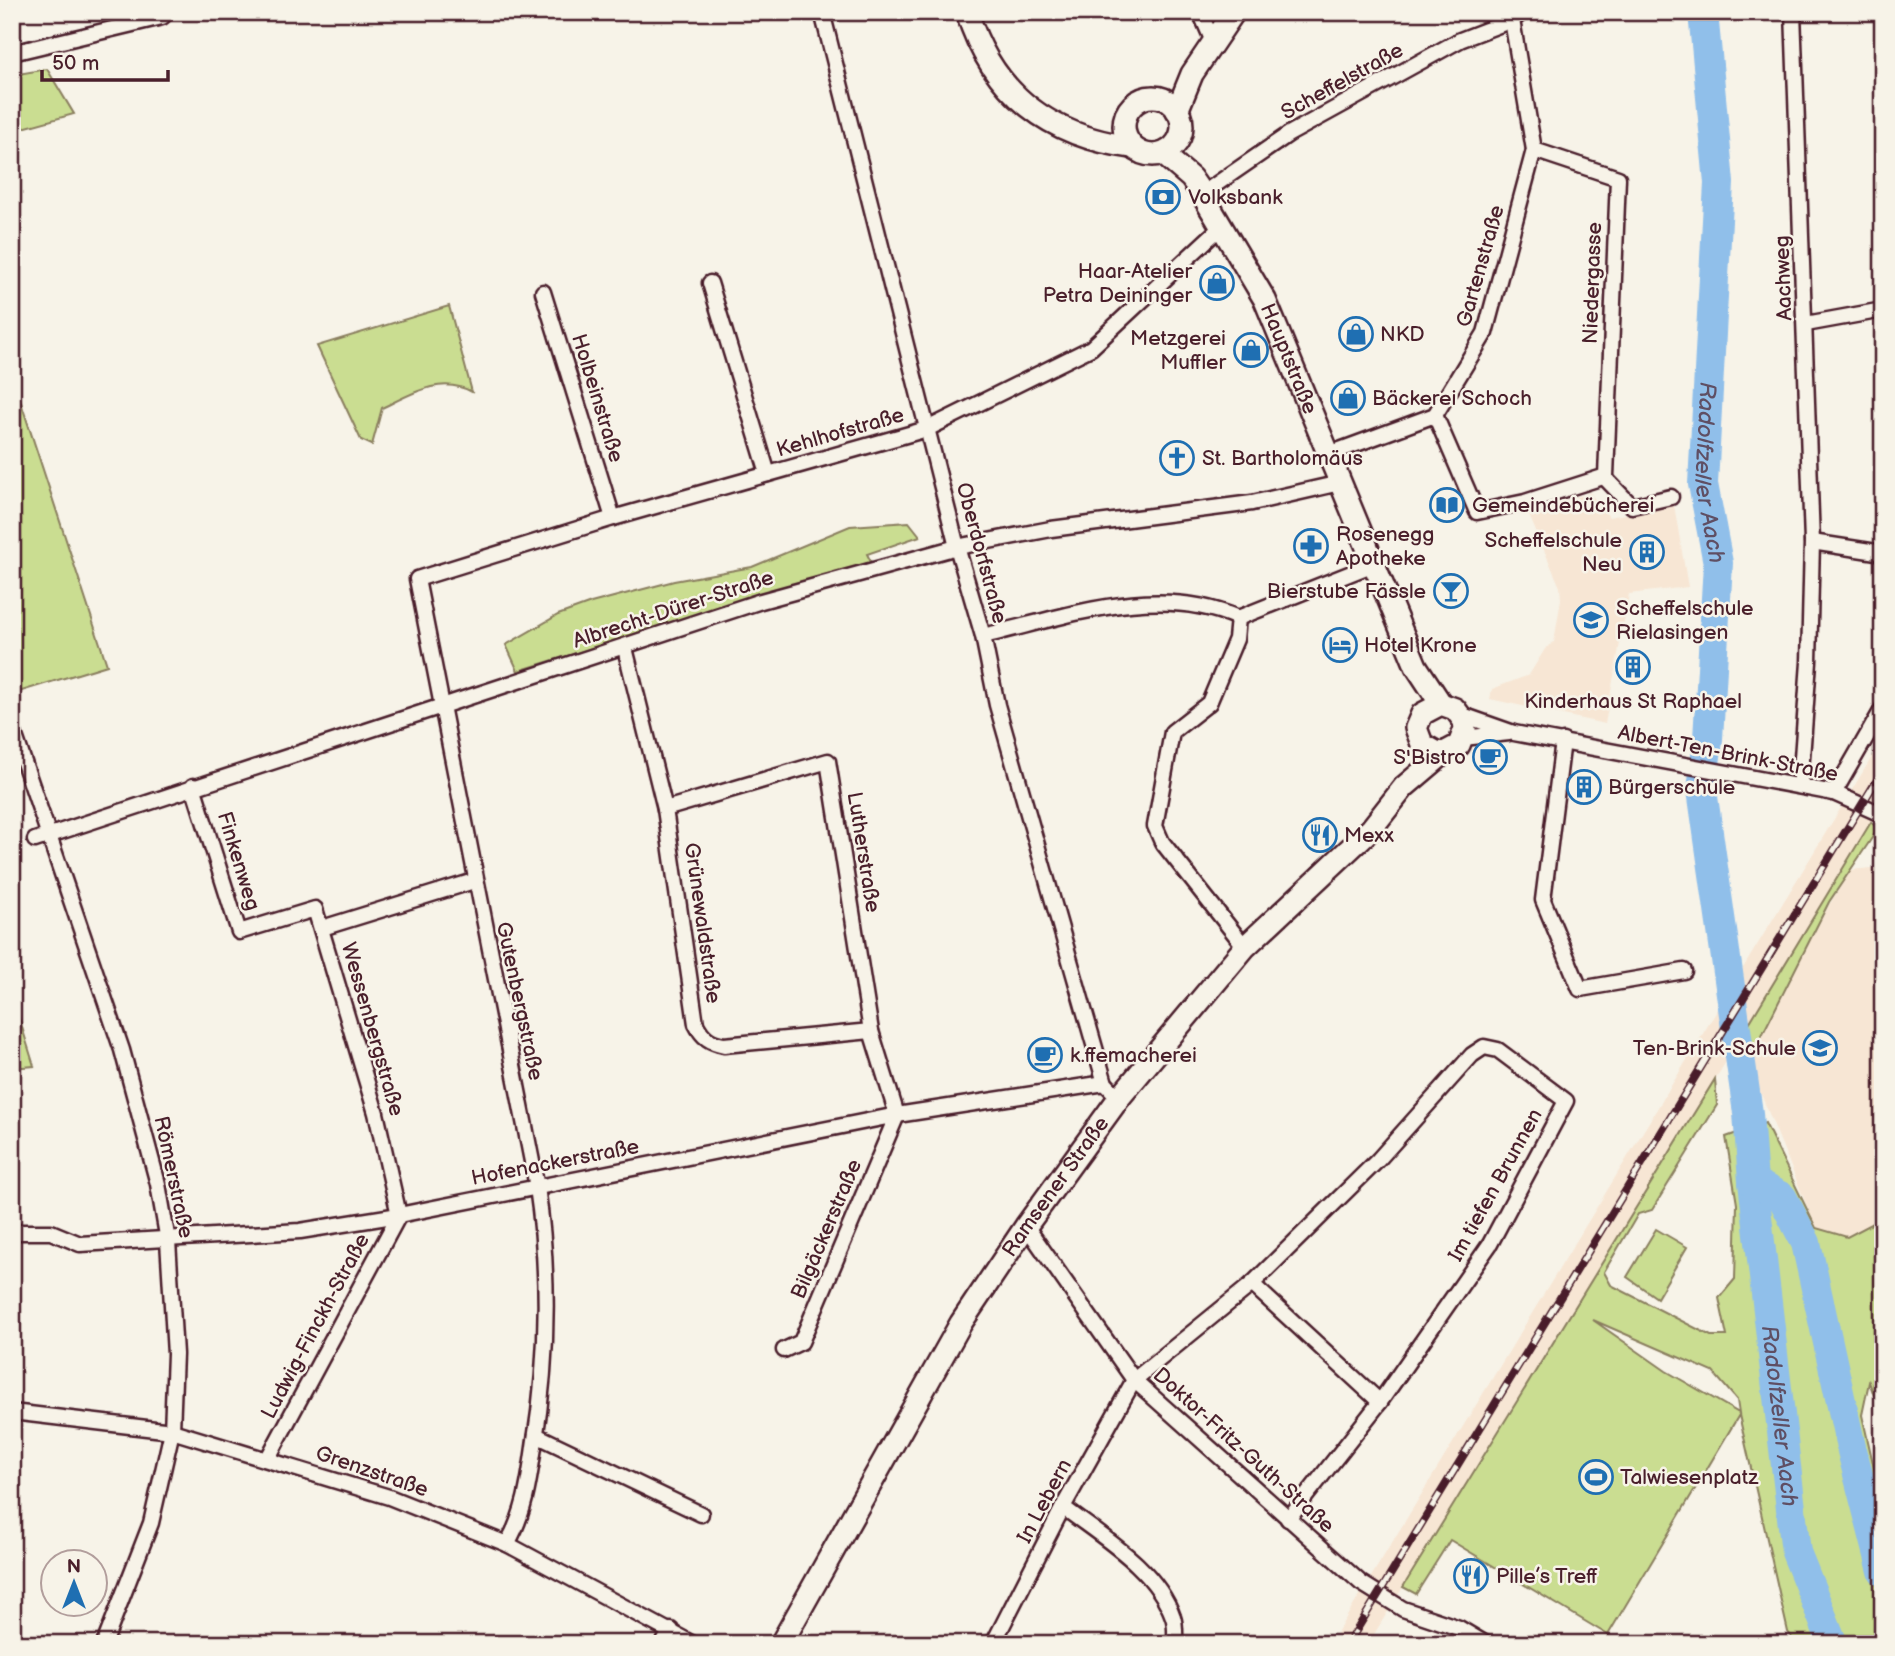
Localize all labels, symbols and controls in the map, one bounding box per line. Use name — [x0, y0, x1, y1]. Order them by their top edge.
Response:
scale bar — [42, 38, 168, 82]
street label: Scheffelstraße — [1277, 38, 1408, 125]
text: 50 m — [52, 51, 99, 76]
bank icon: Volksbank — [1144, 178, 1182, 216]
place label: Volksbank — [1188, 185, 1283, 210]
street label: Gartenstraße — [1451, 202, 1510, 330]
street label: Niedergasse — [1578, 222, 1607, 344]
street label: Aachweg — [1770, 235, 1797, 321]
place label: Haar-Atelier Petra Deininger — [1043, 259, 1192, 308]
shop icon: Haar-Atelier Petra Deininger — [1198, 264, 1236, 302]
street label: Hauptstraße — [1255, 300, 1323, 418]
shop icon: NKD — [1337, 315, 1375, 353]
place label: NKD — [1380, 322, 1425, 347]
place label: Metzgerei Muffler — [1130, 326, 1226, 375]
street label: Holbeinstraße — [566, 331, 629, 465]
shop icon: Metzgerei Muffler — [1232, 331, 1270, 369]
shop icon: Bäckerei Schoch — [1329, 379, 1367, 417]
water label: Radolfzeller Aach — [1688, 381, 1731, 566]
place label: Bäckerei Schoch — [1372, 386, 1532, 411]
street label: Kehlhofstraße — [773, 402, 907, 463]
church icon: St. Bartholomäus — [1158, 439, 1196, 477]
place label: St. Bartholomäus — [1202, 446, 1363, 471]
street label: Oberdorfstraße — [951, 480, 1012, 626]
library icon: Gemeindebücherei — [1428, 486, 1466, 524]
place label: Gemeindebücherei — [1472, 493, 1654, 518]
place label: Rosenegg Apotheke — [1336, 522, 1434, 571]
pharmacy icon: Rosenegg Apotheke — [1292, 527, 1330, 565]
place label: Scheffelschule Neu — [1485, 528, 1622, 577]
building icon: Scheffelschule Neu — [1628, 533, 1666, 571]
street label: Albrecht-Dürer-Straße — [570, 565, 777, 654]
bar icon: Bierstube Fässle — [1432, 572, 1470, 610]
place label: Bierstube Fässle — [1267, 579, 1426, 604]
place label: Scheffelschule Rielasingen — [1616, 596, 1753, 645]
school or university icon: Scheffelschule Rielasingen — [1572, 601, 1610, 639]
hotel icon: Hotel Krone — [1321, 626, 1359, 664]
place label: Hotel Krone — [1364, 633, 1477, 658]
building icon: Kinderhaus St Raphael — [1614, 648, 1652, 686]
place label: Kinderhaus St Raphael — [1524, 689, 1742, 714]
street label: Albert-Ten-Brink-Straße — [1616, 720, 1840, 787]
cafe icon: S'Bistro — [1471, 738, 1509, 776]
place label: S'Bistro — [1393, 745, 1466, 770]
building icon: Bürgerschule — [1565, 768, 1603, 806]
place label: Bürgerschule — [1608, 775, 1735, 800]
street label: Lutherstraße — [842, 790, 885, 914]
street label: Finkenweg — [212, 809, 265, 914]
restaurant icon: Mexx — [1301, 816, 1339, 854]
place label: Mexx — [1344, 823, 1394, 848]
street label: Grünewaldstraße — [679, 841, 726, 1005]
street label: Gutenbergstraße — [491, 920, 549, 1083]
street label: Wessenbergstraße — [336, 940, 409, 1119]
school or university icon: Ten-Brink-Schule — [1801, 1029, 1839, 1067]
cafe icon: k.ffemacherei — [1026, 1036, 1064, 1074]
place label: Ten-Brink-Schule — [1633, 1036, 1796, 1061]
place label: k.ffemacherei — [1070, 1043, 1197, 1068]
street label: Im tiefen Brunnen — [1443, 1105, 1548, 1266]
street label: Ramsener Straße — [997, 1112, 1114, 1262]
street label: Römerstraße — [148, 1114, 199, 1240]
street label: Hofenackerstraße — [469, 1134, 641, 1191]
street label: Bilgäckerstraße — [786, 1156, 867, 1303]
street label: Ludwig-Finckh-Straße — [256, 1229, 375, 1423]
water label: Radolfzeller Aach — [1755, 1324, 1804, 1508]
street label: Doktor-Fritz-Guth-Straße — [1148, 1362, 1339, 1538]
street label: Grenzstraße — [312, 1441, 431, 1502]
street label: In Lebern — [1012, 1455, 1077, 1548]
sports icon: Talwiesenplatz — [1577, 1458, 1615, 1496]
place label: Talwiesenplatz — [1620, 1465, 1759, 1490]
north arrow — [38, 1548, 108, 1618]
text: N — [67, 1556, 81, 1579]
restaurant icon: Pille’s Treff — [1452, 1557, 1490, 1595]
place label: Pille’s Treff — [1496, 1564, 1598, 1589]

